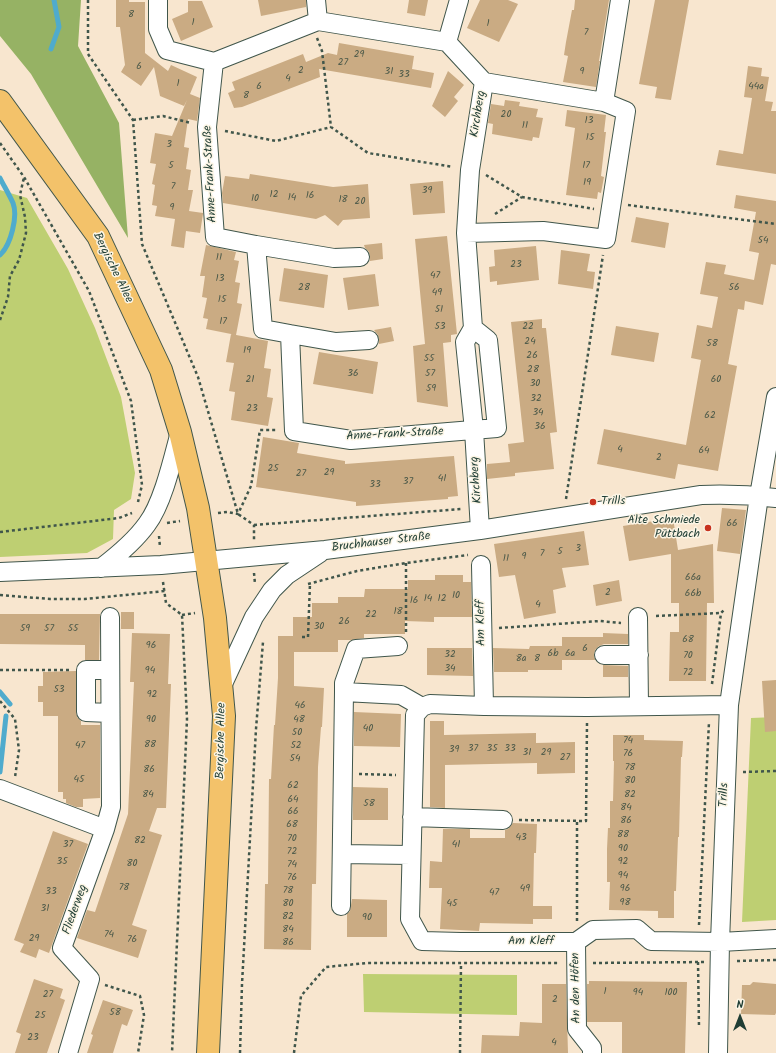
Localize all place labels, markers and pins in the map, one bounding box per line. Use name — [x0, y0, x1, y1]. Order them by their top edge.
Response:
place label: Trills — [601, 495, 625, 509]
marker: Trills — [588, 497, 598, 507]
place label: Alte Schmiede Püttbach — [628, 514, 700, 542]
marker: Alte Schmiede Püttbach — [703, 523, 713, 533]

